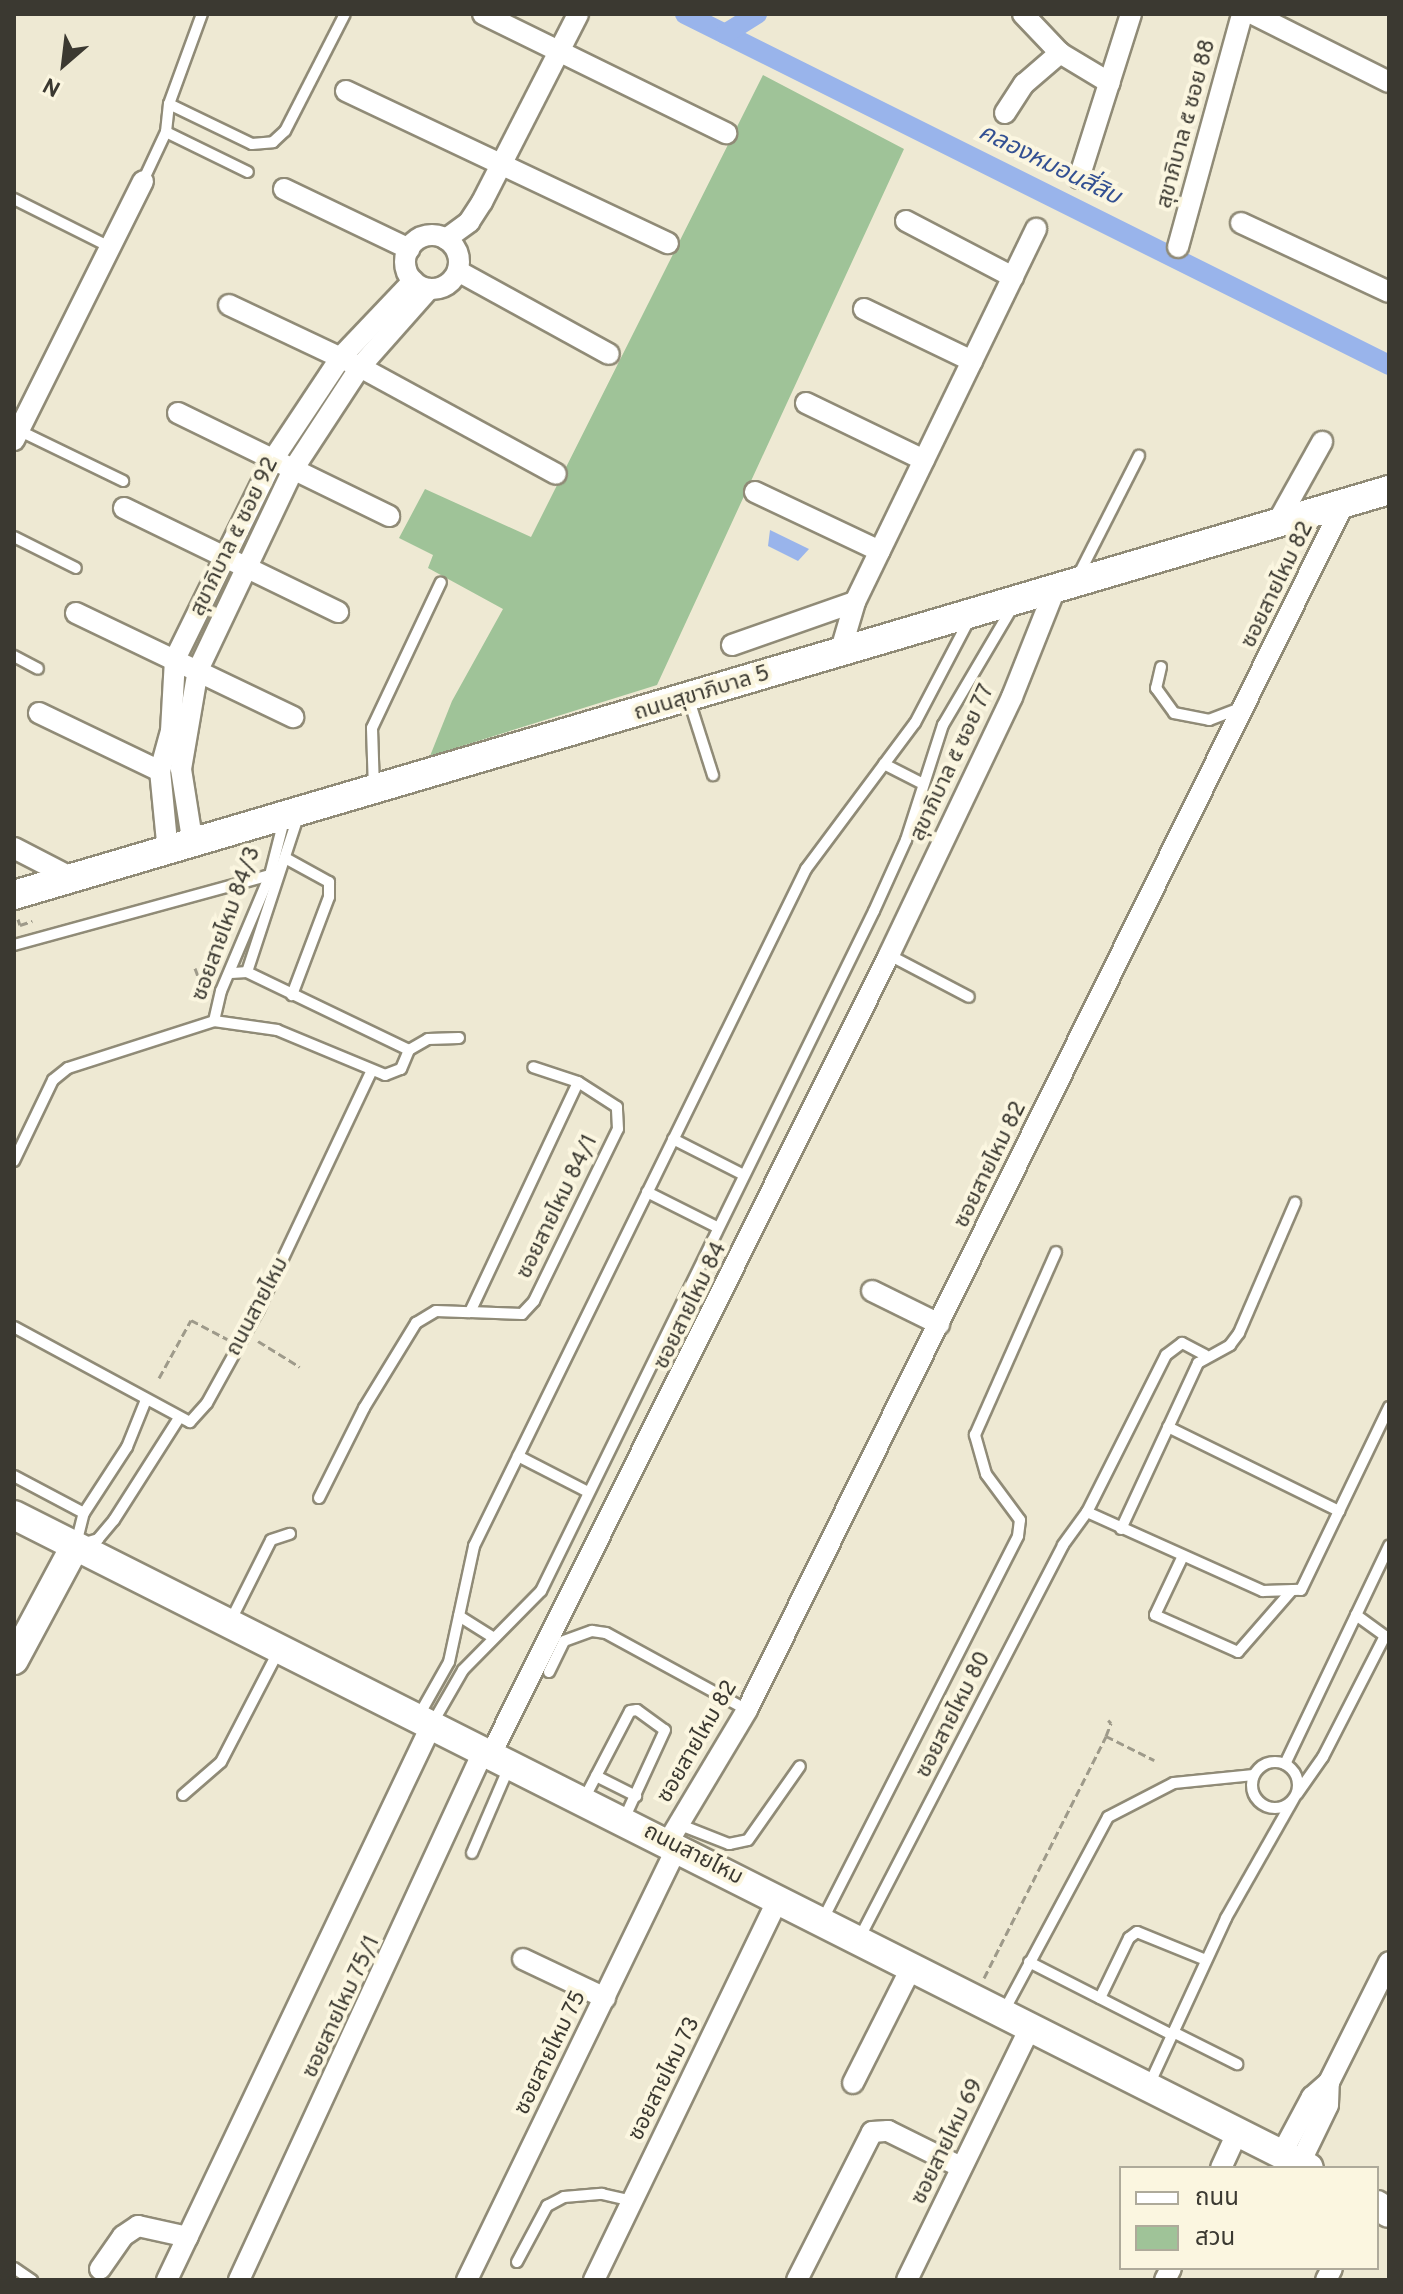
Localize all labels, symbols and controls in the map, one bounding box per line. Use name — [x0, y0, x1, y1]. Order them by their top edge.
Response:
north arrow — [24, 24, 104, 104]
street label: สุขาภิบาล ๕ ซอย 88 — [1152, 37, 1222, 211]
text: N — [39, 70, 66, 101]
water label: คลองหมอนสี่สิบ — [973, 119, 1125, 213]
street label: สุขาภิบาล ๕ ซอย 92 — [185, 453, 285, 621]
street label: ซอยสายไหม 82 — [1236, 518, 1320, 652]
street label: ถนนสุขาภิบาล 5 — [631, 661, 773, 727]
street label: สุขาภิบาล ๕ ซอย 77 — [905, 680, 1001, 846]
street label: ซอยสายไหม 84/3 — [187, 843, 267, 1005]
street label: ซอยสายไหม 82 — [949, 1098, 1033, 1232]
street label: ซอยสายไหม 84/1 — [512, 1131, 604, 1283]
street label: ซอยสายไหม 84 — [649, 1238, 733, 1374]
street label: ถนนสายไหม — [221, 1253, 295, 1361]
street label: ซอยสายไหม 80 — [911, 1647, 997, 1783]
street label: ซอยสายไหม 82 — [652, 1676, 744, 1808]
street label: ถนนสายไหม — [639, 1819, 747, 1891]
street label: ซอยสายไหม 75/1 — [297, 1931, 387, 2083]
street label: ซอยสายไหม 75 — [509, 1986, 593, 2120]
street label: ซอยสายไหม 73 — [624, 2012, 706, 2146]
street label: ซอยสายไหม 69 — [906, 2075, 990, 2209]
legend — [1119, 2166, 1379, 2270]
text: ถนน — [1195, 2184, 1239, 2214]
text: สวน — [1195, 2224, 1235, 2254]

